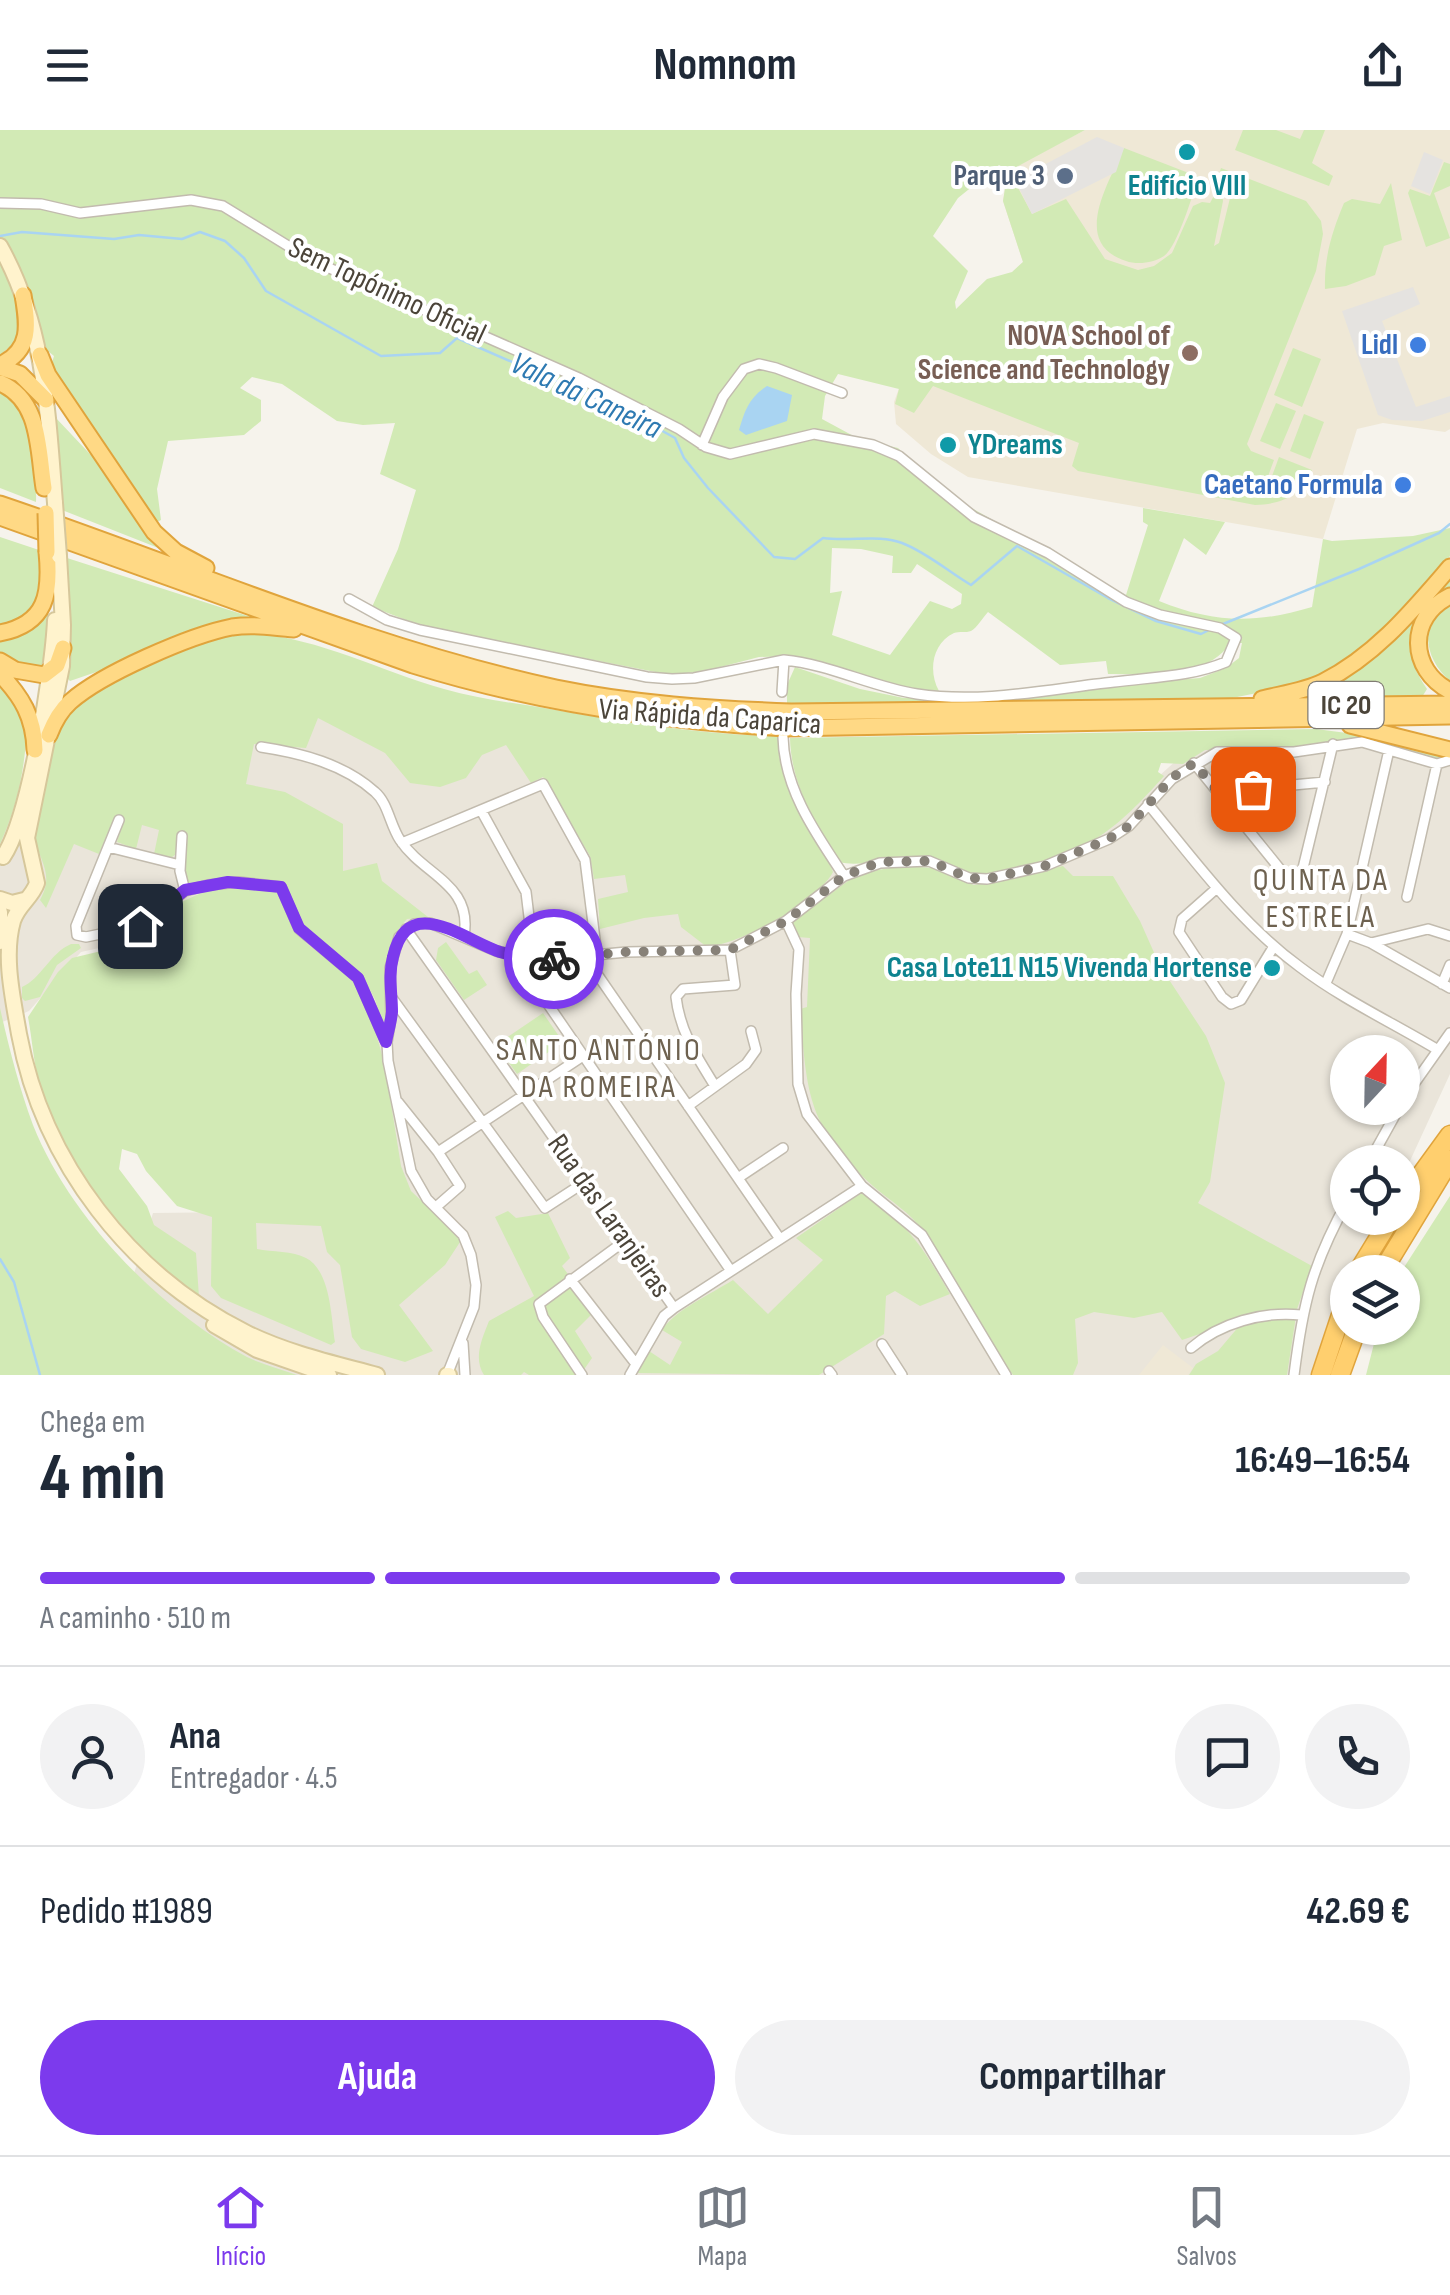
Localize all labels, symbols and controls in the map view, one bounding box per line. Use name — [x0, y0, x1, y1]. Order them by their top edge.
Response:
icon: menu — [40, 38, 95, 93]
text: Nomnom — [654, 38, 796, 93]
icon: share — [1355, 38, 1410, 93]
marker: Edifício VIII — [1176, 141, 1198, 163]
place label: Parque 3 — [953, 158, 1045, 194]
marker: Parque 3 — [1054, 165, 1076, 187]
place label: Edifício VIII — [1128, 168, 1246, 204]
street label: Sem Topónimo Oficial — [282, 229, 492, 353]
place label: NOVA School of Science and Technology — [918, 318, 1171, 388]
place label: Lidl — [1361, 327, 1398, 363]
marker: Lidl — [1407, 334, 1429, 356]
marker: NOVA School of Science and Technology — [1179, 342, 1201, 364]
water label: Vala da Caneira — [504, 344, 668, 448]
place label: YDreams — [968, 427, 1063, 463]
marker: YDreams — [937, 434, 959, 456]
place label: Caetano Formula — [1204, 467, 1383, 503]
marker: Caetano Formula — [1392, 474, 1414, 496]
road number: IC 20 — [1308, 682, 1384, 728]
street label: Via Rápida da Caparica — [598, 691, 822, 743]
pin — [1211, 747, 1296, 832]
icon: bag — [1226, 762, 1281, 817]
district label: QUINTA DA ESTRELA — [1253, 861, 1389, 937]
pin — [98, 884, 183, 969]
icon: home — [113, 899, 168, 954]
courier — [504, 909, 604, 1009]
icon: bike — [527, 932, 582, 987]
place label: Casa Lote11 N15 Vivenda Hortense — [887, 950, 1252, 986]
marker: Casa Lote11 N15 Vivenda Hortense — [1261, 957, 1283, 979]
district label: SANTO ANTÓNIO DA ROMEIRA — [496, 1031, 702, 1107]
north arrow — [1330, 1035, 1420, 1125]
map controls — [1330, 1035, 1420, 1345]
street label: Rua das Laranjeiras — [539, 1127, 679, 1305]
button: locate — [1330, 1145, 1420, 1235]
button: layers — [1330, 1255, 1420, 1345]
text: Chega em — [40, 1403, 145, 1442]
text: 16:49–16:54 — [1235, 1438, 1410, 1483]
text: 4 min — [40, 1440, 166, 1518]
text: A caminho · 510 m — [40, 1599, 231, 1638]
button: person — [40, 1704, 145, 1809]
button: chat — [1175, 1704, 1280, 1809]
button: phone — [1305, 1704, 1410, 1809]
text: Ana — [170, 1714, 221, 1759]
text: Entregador · 4.5 — [170, 1759, 338, 1798]
text: Pedido #1989 — [40, 1889, 213, 1934]
text: 42.69 € — [1307, 1889, 1410, 1934]
button: Ajuda — [40, 2020, 715, 2135]
button: Compartilhar — [735, 2020, 1410, 2135]
tab: Início — [213, 2180, 268, 2273]
tab: Mapa — [695, 2180, 750, 2273]
tab: Salvos — [1176, 2180, 1237, 2273]

